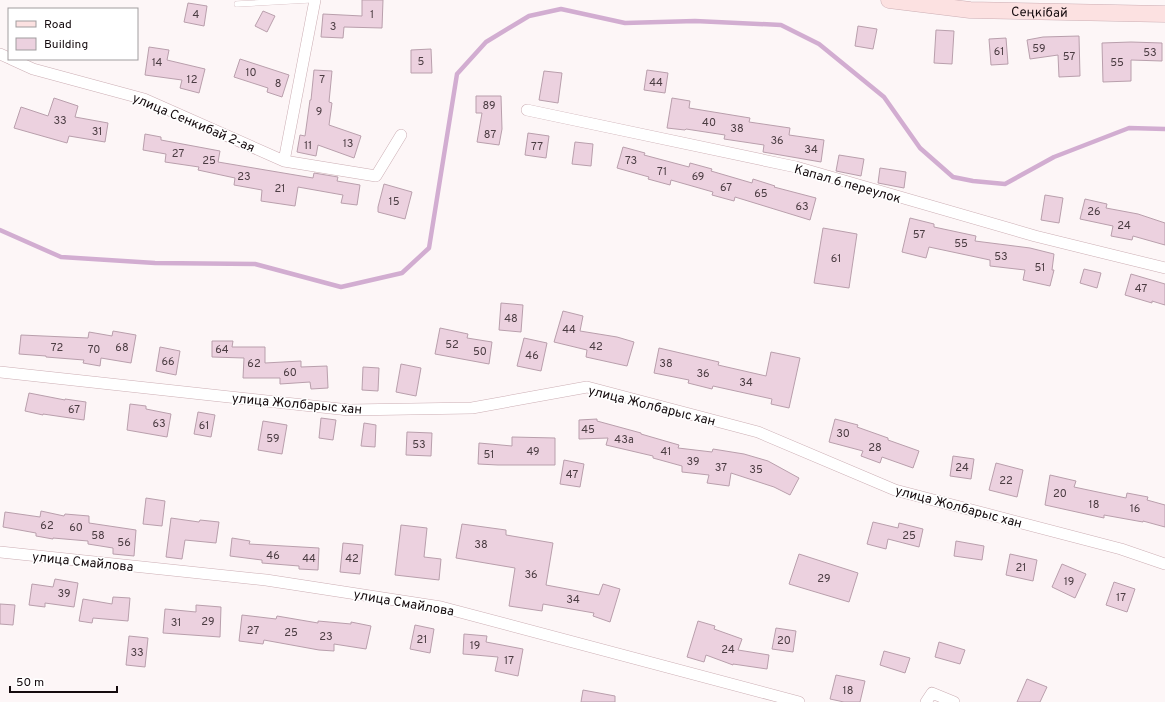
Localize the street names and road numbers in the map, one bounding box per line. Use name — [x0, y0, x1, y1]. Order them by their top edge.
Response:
street label: Сеңкібай — [1011, 5, 1068, 22]
street label: улица Сенкибай 2-ая — [130, 91, 257, 157]
street label: Капал 6 переулок — [792, 162, 903, 208]
street label: улица Жолбарыс хан — [586, 383, 717, 431]
street label: улица Жолбарыс хан — [231, 391, 363, 419]
street label: улица Жолбарыс хан — [893, 483, 1024, 533]
street label: улица Смайлова — [31, 550, 134, 576]
street label: улица Смайлова — [352, 587, 455, 621]

